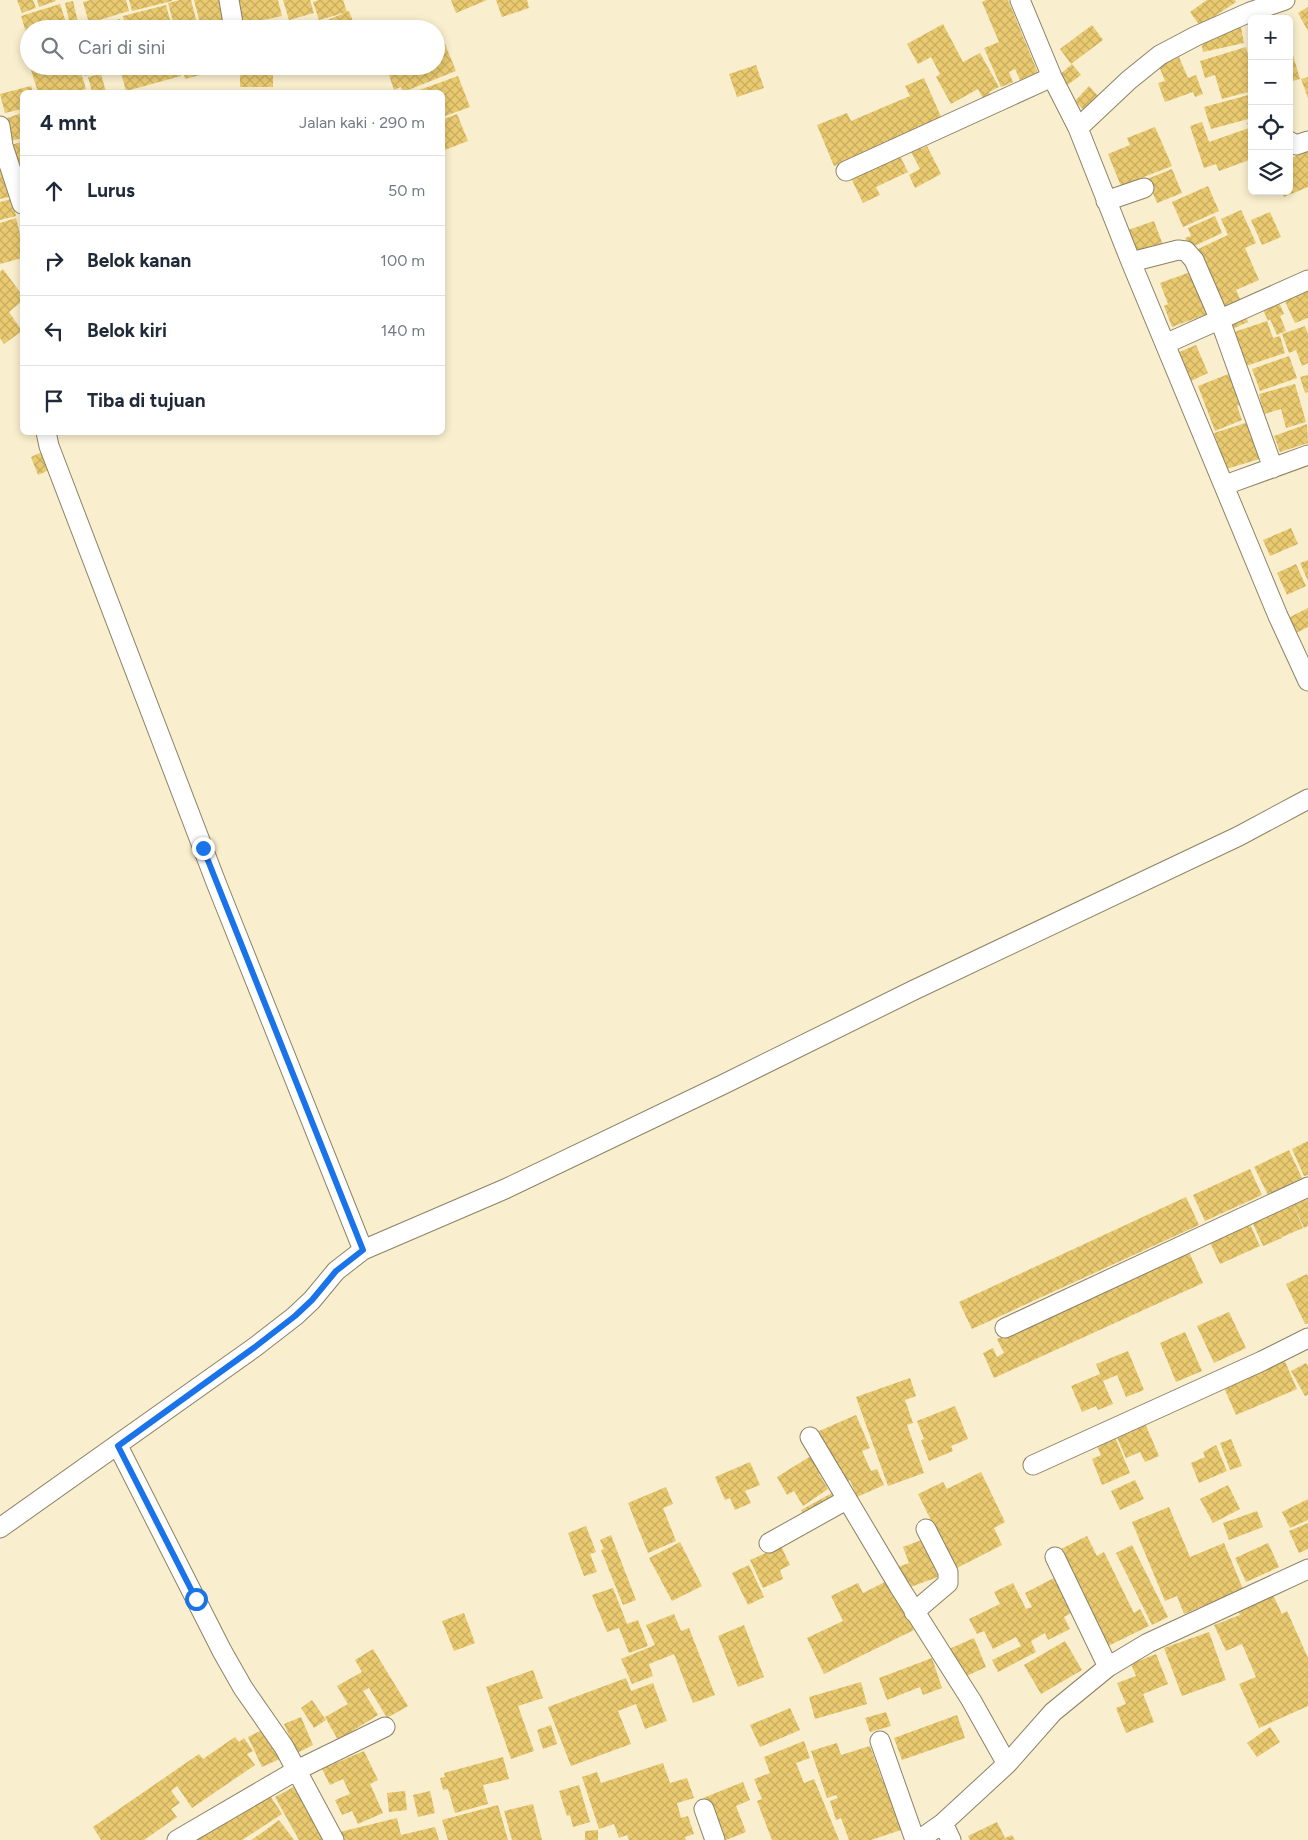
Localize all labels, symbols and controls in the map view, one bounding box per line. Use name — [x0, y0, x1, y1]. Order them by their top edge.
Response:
map controls — [1248, 15, 1293, 195]
button: + — [1248, 15, 1293, 60]
search box — [20, 20, 445, 75]
icon: search — [38, 34, 66, 62]
text: Cari di sini — [78, 36, 165, 59]
button: − — [1248, 60, 1293, 105]
button: locate — [1248, 105, 1293, 150]
text: 4 mnt — [40, 110, 97, 135]
text: Jalan kaki · 290 m — [299, 113, 425, 132]
button: layers — [1248, 150, 1293, 195]
icon: ahead — [40, 177, 68, 205]
text: Lurus — [87, 179, 135, 202]
text: 50 m — [388, 181, 425, 200]
icon: right — [40, 247, 68, 275]
text: Belok kanan — [87, 249, 191, 272]
text: 100 m — [380, 251, 425, 270]
icon: left — [40, 317, 68, 345]
text: Belok kiri — [87, 319, 167, 342]
text: 140 m — [381, 321, 425, 340]
icon: arrive — [40, 387, 68, 415]
text: Tiba di tujuan — [87, 389, 206, 412]
route end — [192, 837, 215, 860]
route start — [185, 1588, 208, 1611]

